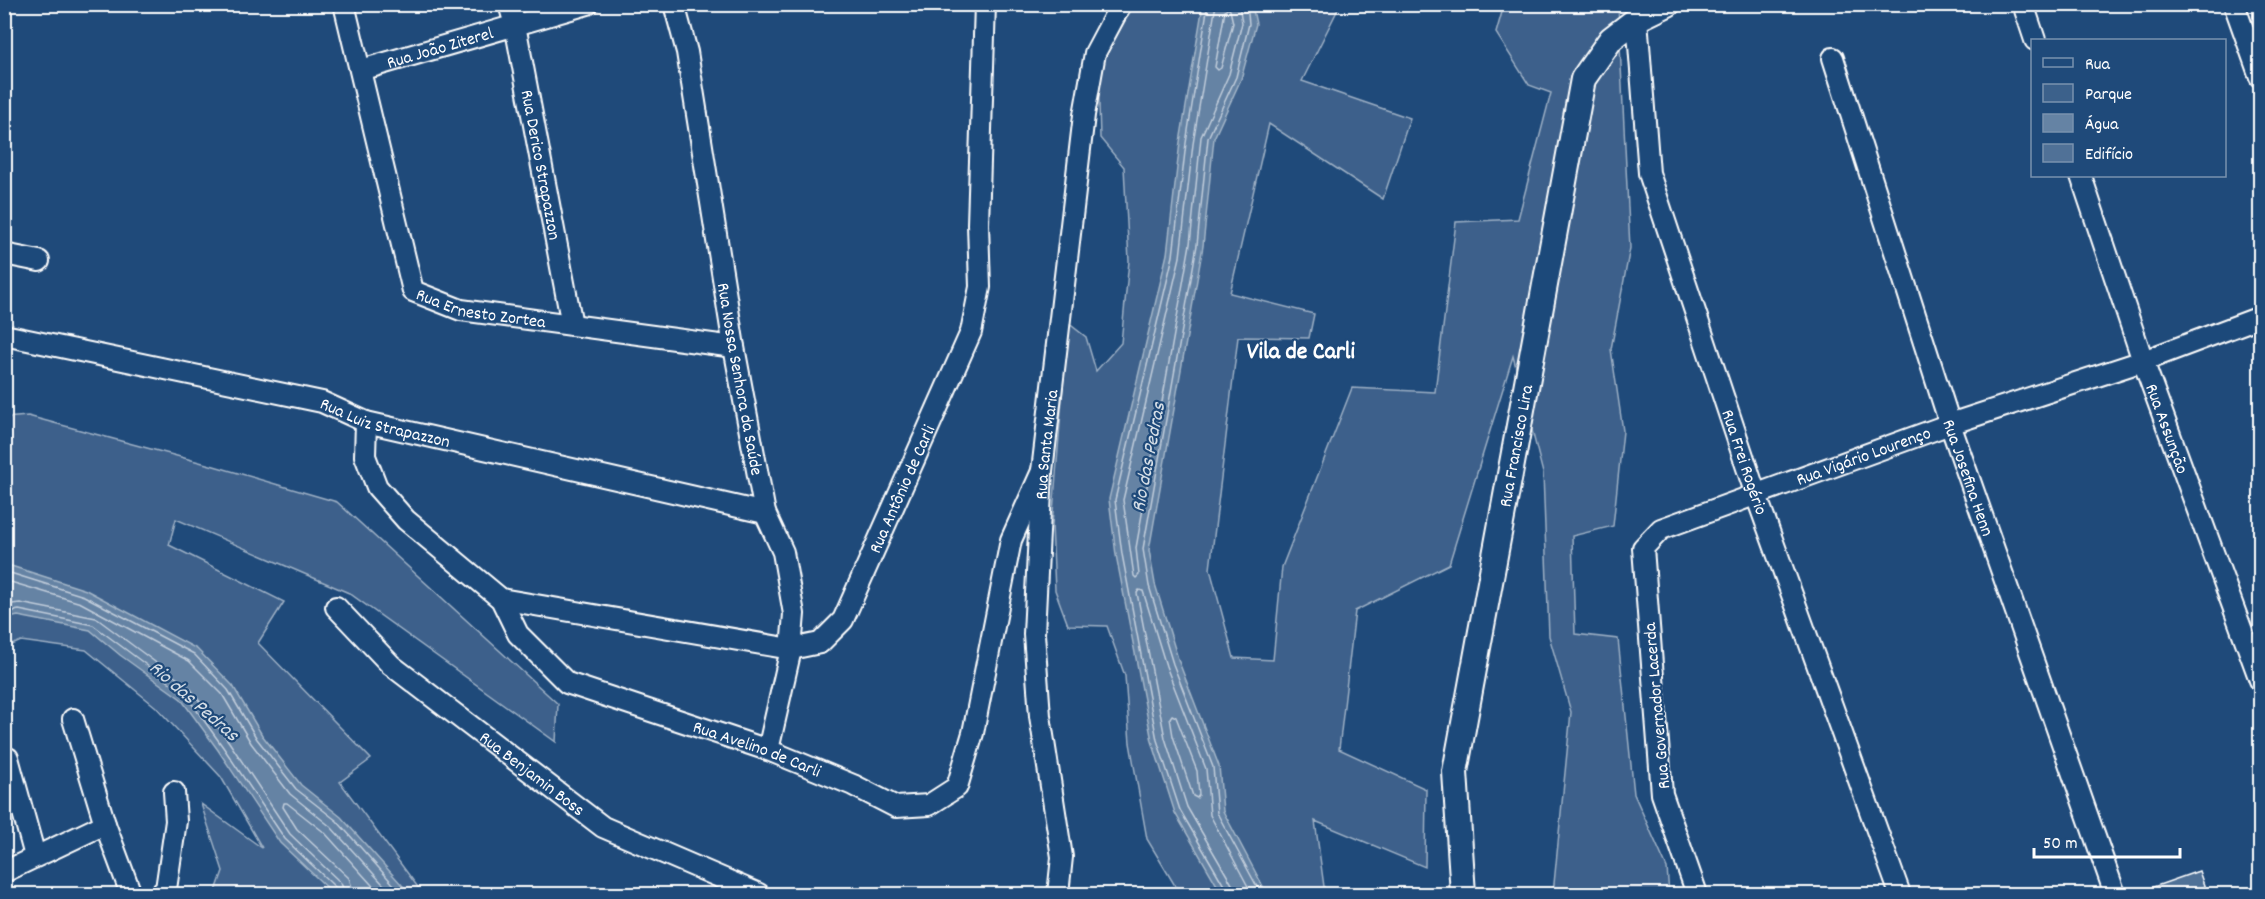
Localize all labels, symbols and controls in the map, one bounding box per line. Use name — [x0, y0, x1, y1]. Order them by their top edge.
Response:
street label: Rua João Ziterel — [384, 22, 497, 77]
legend — [2031, 39, 2226, 177]
text: Rua — [2085, 53, 2111, 78]
text: Parque — [2085, 83, 2132, 108]
street label: Rua Derico Strapazzon — [513, 88, 566, 242]
text: Água — [2085, 113, 2119, 138]
text: Edifício — [2085, 143, 2133, 168]
street label: Rua Nossa Senhora da Saúde — [709, 281, 768, 478]
street label: Rua Ernesto Zortea — [412, 283, 547, 336]
district label: Vila de Carli — [1247, 336, 1356, 370]
street label: Rua Assunção — [2137, 381, 2193, 478]
street label: Rua Francisco Lira — [1494, 382, 1541, 509]
street label: Rua Santa Maria — [1031, 388, 1067, 500]
street label: Rua Luiz Strapazzon — [315, 393, 452, 456]
water label: Rio das Pedras — [1126, 400, 1174, 515]
street label: Rua Frei Rogério — [1714, 407, 1772, 519]
street label: Rua Josefina Henn — [1934, 417, 1998, 540]
street label: Rua Antônio de Carli — [864, 422, 943, 558]
street label: Rua Vigário Lourenço — [1793, 422, 1935, 494]
street label: Rua Governador Lacerda — [1639, 621, 1678, 790]
water label: Rio das Pedras — [142, 655, 245, 750]
street label: Rua Avelino de Carli — [689, 716, 824, 785]
street label: Rua Benjamin Boss — [473, 727, 589, 824]
scale bar — [2034, 821, 2180, 859]
text: 50 m — [2043, 832, 2078, 857]

